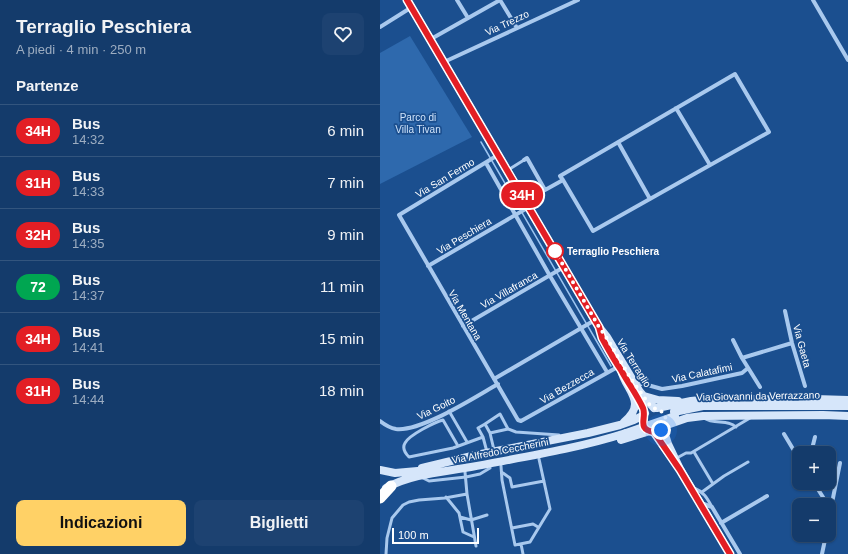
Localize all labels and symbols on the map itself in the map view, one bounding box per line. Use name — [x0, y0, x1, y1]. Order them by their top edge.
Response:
street label: Via Trezzo — [483, 8, 531, 38]
park label: Parco di Villa Tivan — [395, 112, 441, 135]
street label: Via San Fermo — [414, 156, 477, 200]
line badge: 34H — [499, 182, 545, 208]
street label: Via Peschiera — [435, 215, 494, 257]
marker: Terraglio Peschiera — [546, 242, 564, 260]
place label: Terraglio Peschiera — [567, 246, 660, 257]
street label: Via Villafranca — [479, 269, 540, 311]
street label: Via Mentana — [446, 288, 484, 342]
street label: Via Gaeta — [791, 323, 813, 369]
street label: Via Terraglio — [615, 337, 654, 390]
street label: Via Calatafimi — [671, 361, 733, 385]
street label: Via Bezzecca — [538, 366, 596, 406]
street label: Via Giovanni da Verrazzano — [696, 389, 820, 403]
street label: Via Goito — [415, 394, 457, 422]
your location — [651, 420, 671, 440]
street label: Via Alfredo Ceccherini — [451, 436, 549, 466]
scale bar — [392, 526, 479, 545]

